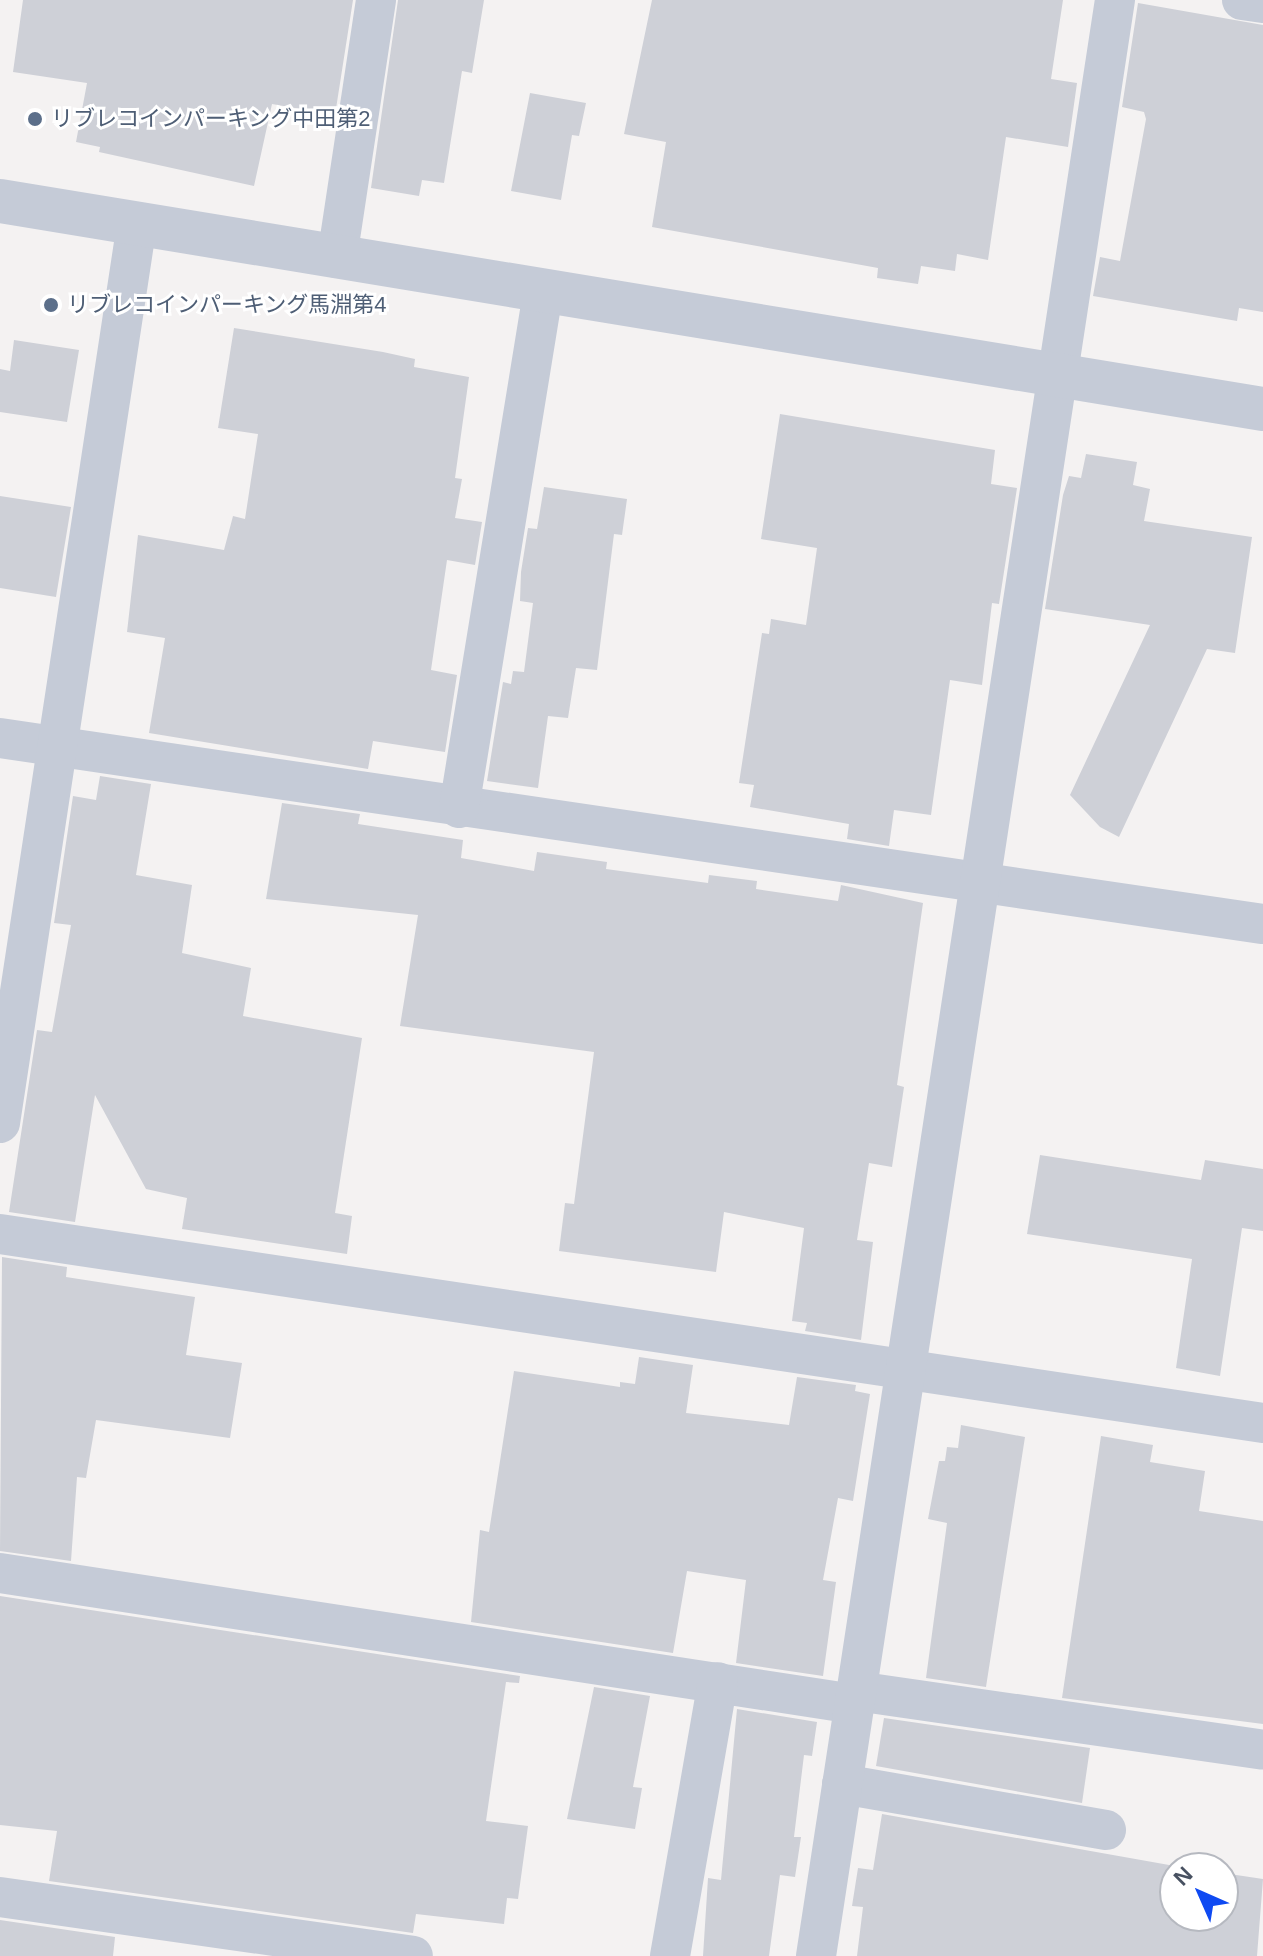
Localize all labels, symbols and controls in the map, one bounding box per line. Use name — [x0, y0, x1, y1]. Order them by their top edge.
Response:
place label: リブレコインパーキング中田第2 — [51, 106, 371, 132]
marker: リブレコインパーキング中田第2 — [26, 110, 44, 128]
place label: リブレコインパーキング馬淵第4 — [67, 292, 387, 318]
marker: リブレコインパーキング馬淵第4 — [42, 296, 60, 314]
north arrow — [1159, 1852, 1239, 1932]
text: N — [1169, 1862, 1198, 1891]

